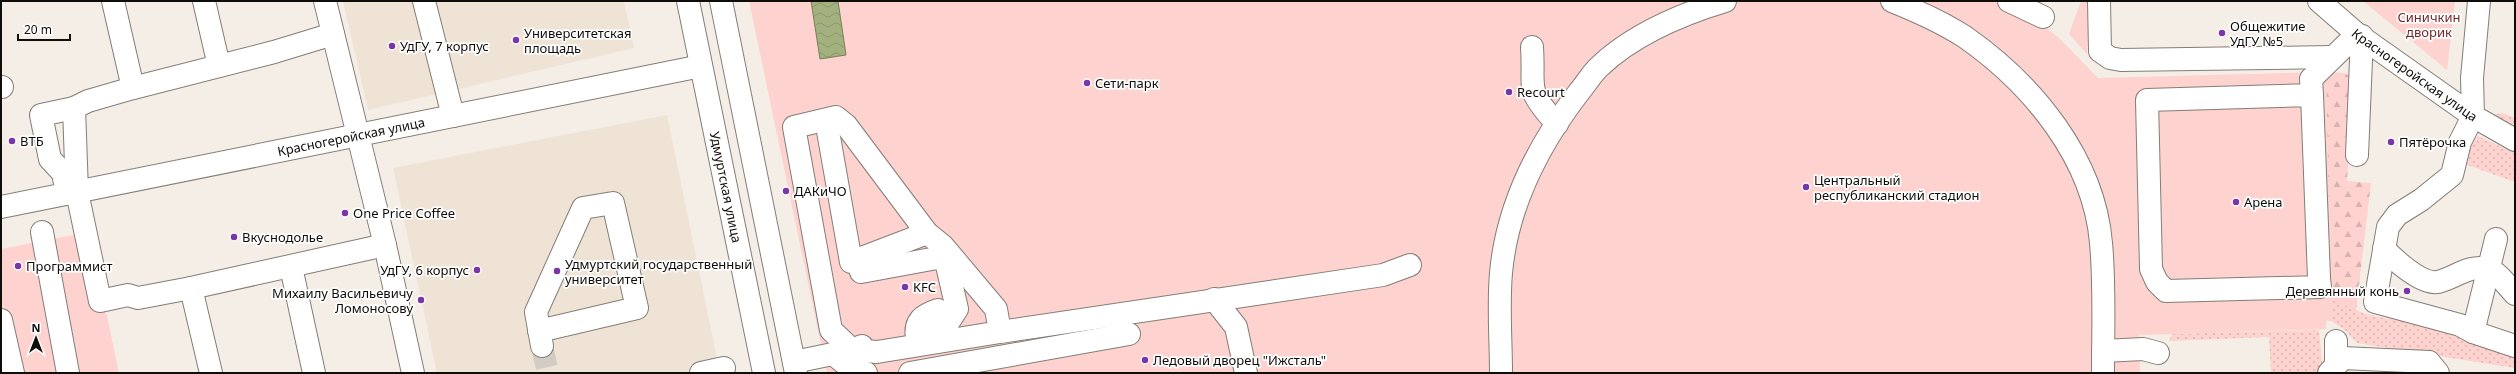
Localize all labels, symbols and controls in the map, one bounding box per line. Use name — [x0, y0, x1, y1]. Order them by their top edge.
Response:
park label: Синичкин дворик — [2397, 8, 2461, 41]
scale bar — [18, 16, 70, 42]
place label: Общежитие УдГУ №5 — [2230, 17, 2305, 50]
text: 20 m — [24, 21, 52, 38]
place label: Университетская площадь — [524, 24, 631, 57]
street label: Красногеройская улица — [2348, 24, 2481, 125]
marker: Общежитие УдГУ №5 — [2217, 28, 2227, 38]
marker: Университетская площадь — [511, 35, 521, 45]
place label: УдГУ, 7 корпус — [400, 37, 489, 55]
marker: УдГУ, 7 корпус — [387, 41, 397, 51]
place label: Сети-парк — [1095, 74, 1159, 92]
marker: Сети-парк — [1082, 78, 1092, 88]
place label: Recourt — [1517, 83, 1565, 101]
marker: Recourt — [1504, 87, 1514, 97]
street label: Красногеройская улица — [276, 113, 426, 160]
street label: Удмуртская улица — [706, 130, 746, 244]
place label: ВТБ — [20, 132, 44, 150]
place label: Пятёрочка — [2399, 133, 2466, 151]
marker: ВТБ — [7, 136, 17, 146]
marker: Пятёрочка — [2386, 137, 2396, 147]
place label: Центральный республиканский стадион — [1814, 171, 1979, 204]
place label: ДАКиЧО — [794, 182, 847, 200]
marker: Центральный республиканский стадион — [1801, 182, 1811, 192]
marker: ДАКиЧО — [781, 186, 791, 196]
place label: Арена — [2244, 193, 2283, 211]
marker: Арена — [2231, 197, 2241, 207]
place label: One Price Coffee — [353, 204, 455, 222]
marker: One Price Coffee — [340, 208, 350, 218]
place label: Вкуснодолье — [242, 228, 323, 246]
marker: Вкуснодолье — [229, 232, 239, 242]
place label: Удмуртский государственный университет — [565, 255, 752, 288]
place label: Программист — [26, 257, 112, 275]
marker: Программист — [13, 261, 23, 271]
place label: УдГУ, 6 корпус — [380, 261, 469, 279]
marker: УдГУ, 6 корпус — [472, 265, 482, 275]
marker: Удмуртский государственный университет — [552, 266, 562, 276]
place label: KFC — [913, 278, 936, 296]
marker: KFC — [900, 282, 910, 292]
place label: Деревянный конь — [2286, 282, 2399, 300]
place label: Михаилу Васильевичу Ломоносову — [272, 284, 413, 317]
marker: Деревянный конь — [2402, 286, 2412, 296]
marker: Михаилу Васильевичу Ломоносову — [416, 295, 426, 305]
north arrow — [16, 318, 56, 358]
text: N — [32, 320, 40, 335]
place label: Ледовый дворец "Ижсталь" — [1153, 351, 1326, 369]
marker: Ледовый дворец "Ижсталь" — [1140, 355, 1150, 365]

